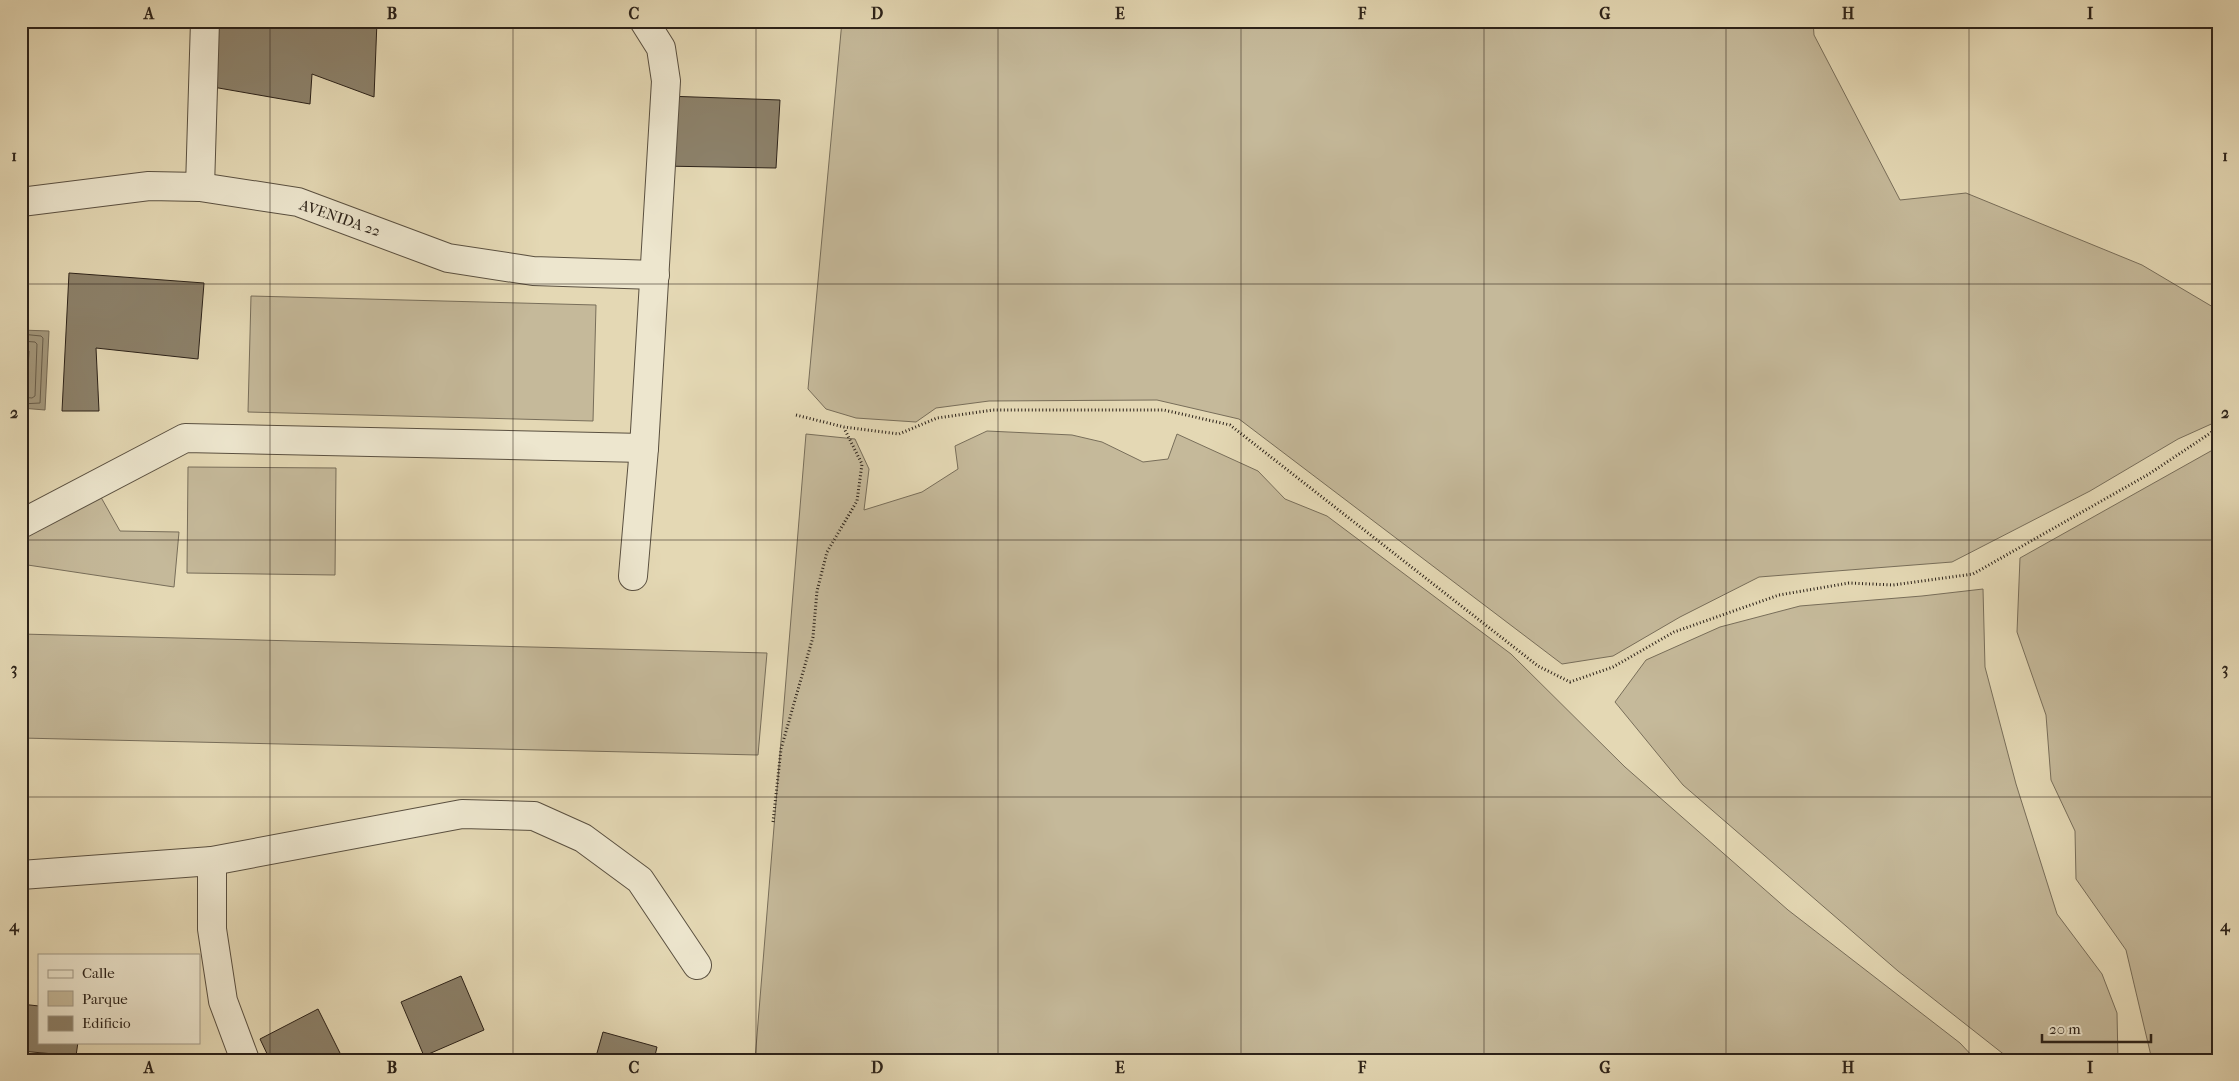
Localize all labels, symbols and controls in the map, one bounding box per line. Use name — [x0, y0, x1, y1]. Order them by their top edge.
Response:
text: A — [143, 4, 155, 23]
text: B — [387, 4, 397, 23]
text: C — [629, 4, 640, 23]
text: D — [871, 4, 883, 23]
text: E — [1115, 4, 1125, 23]
text: F — [1357, 4, 1367, 23]
text: G — [1599, 4, 1611, 23]
text: H — [1842, 4, 1855, 23]
text: I — [2087, 4, 2094, 23]
text: 1 — [11, 146, 17, 165]
text: 1 — [2222, 146, 2228, 165]
street label: AVENIDA 22 — [296, 195, 383, 240]
text: 2 — [10, 403, 18, 422]
text: 2 — [2221, 403, 2229, 422]
text: 3 — [11, 659, 17, 679]
text: 3 — [2222, 659, 2228, 679]
text: 4 — [8, 916, 20, 936]
text: 4 — [2219, 916, 2231, 936]
legend — [38, 954, 200, 1044]
text: Calle — [82, 964, 115, 982]
text: Parque — [82, 990, 128, 1008]
scale bar — [2042, 1011, 2150, 1043]
text: Edificio — [82, 1014, 131, 1032]
text: 20 m — [2049, 1020, 2081, 1038]
text: A — [143, 1058, 155, 1077]
text: B — [387, 1058, 397, 1077]
text: C — [629, 1058, 640, 1077]
text: D — [871, 1058, 883, 1077]
text: E — [1115, 1058, 1125, 1077]
text: F — [1357, 1058, 1367, 1077]
text: G — [1599, 1058, 1611, 1077]
text: H — [1842, 1058, 1855, 1077]
text: I — [2087, 1058, 2094, 1077]

